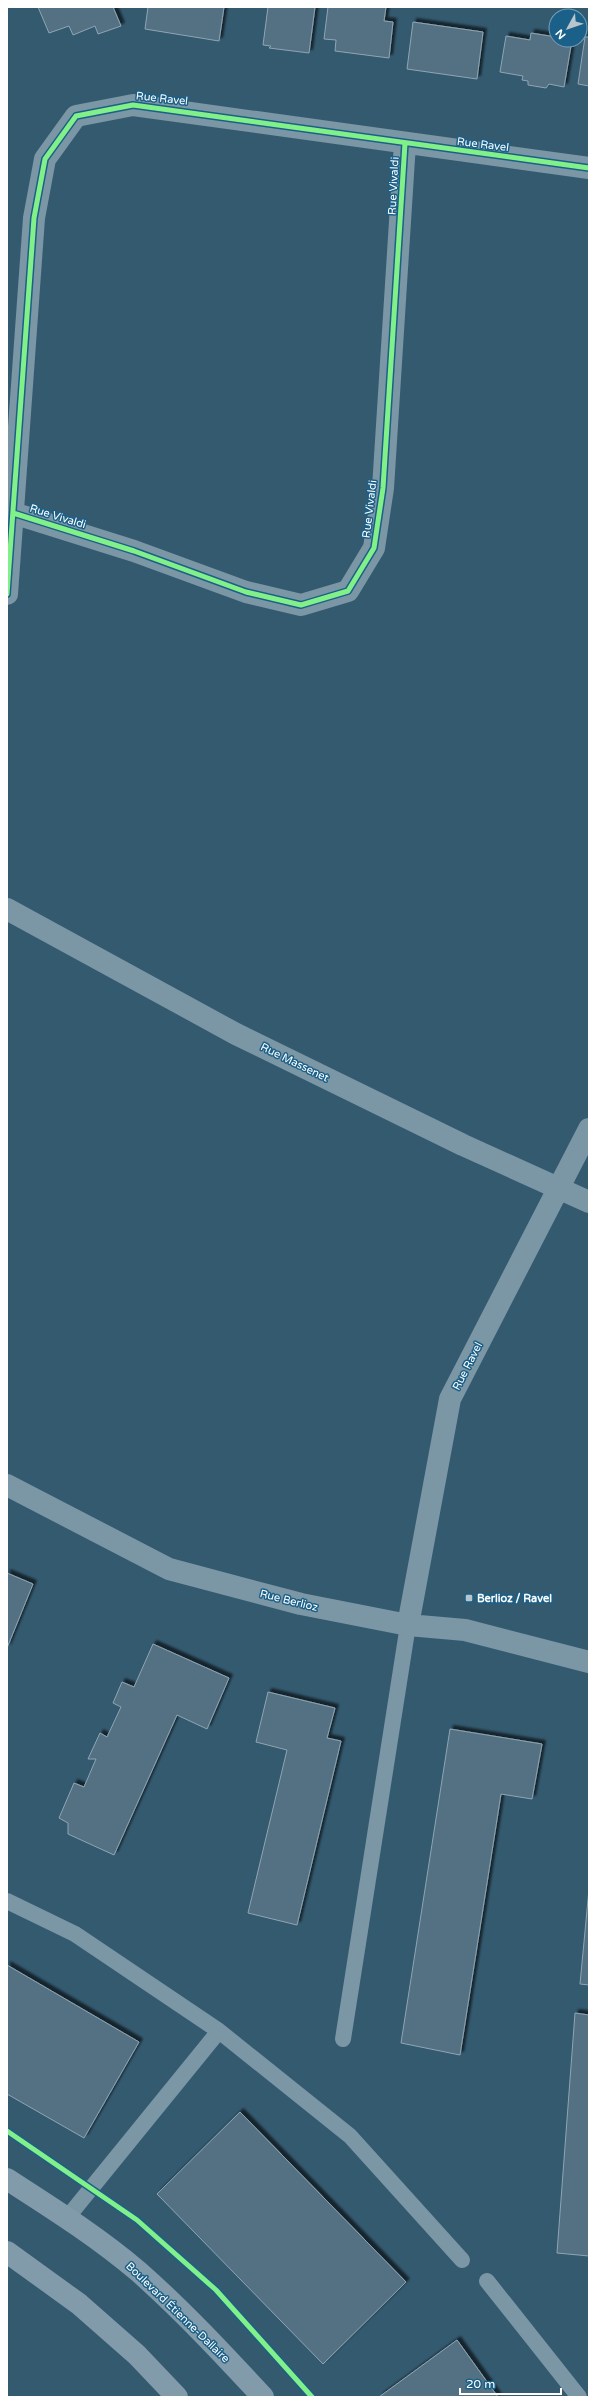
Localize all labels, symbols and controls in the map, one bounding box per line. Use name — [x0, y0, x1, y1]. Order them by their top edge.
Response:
north arrow — [548, 8, 588, 48]
text: N — [553, 27, 569, 42]
street label: Rue Ravel — [135, 89, 189, 108]
street label: Rue Ravel — [456, 135, 510, 154]
street label: Rue Vivaldi — [385, 157, 402, 215]
street label: Rue Vivaldi — [359, 479, 379, 539]
street label: Rue Vivaldi — [28, 502, 88, 531]
street label: Rue Massenet — [259, 1040, 331, 1085]
street label: Rue Ravel — [450, 1340, 485, 1392]
street label: Rue Berlioz — [259, 1587, 320, 1614]
place label: Berlioz / Ravel — [477, 1592, 552, 1605]
marker: Berlioz / Ravel — [464, 1593, 474, 1603]
street label: Boulevard Étienne-Dallaire — [123, 2259, 233, 2365]
scale bar — [460, 2370, 561, 2396]
text: 20 m — [466, 2377, 495, 2391]

